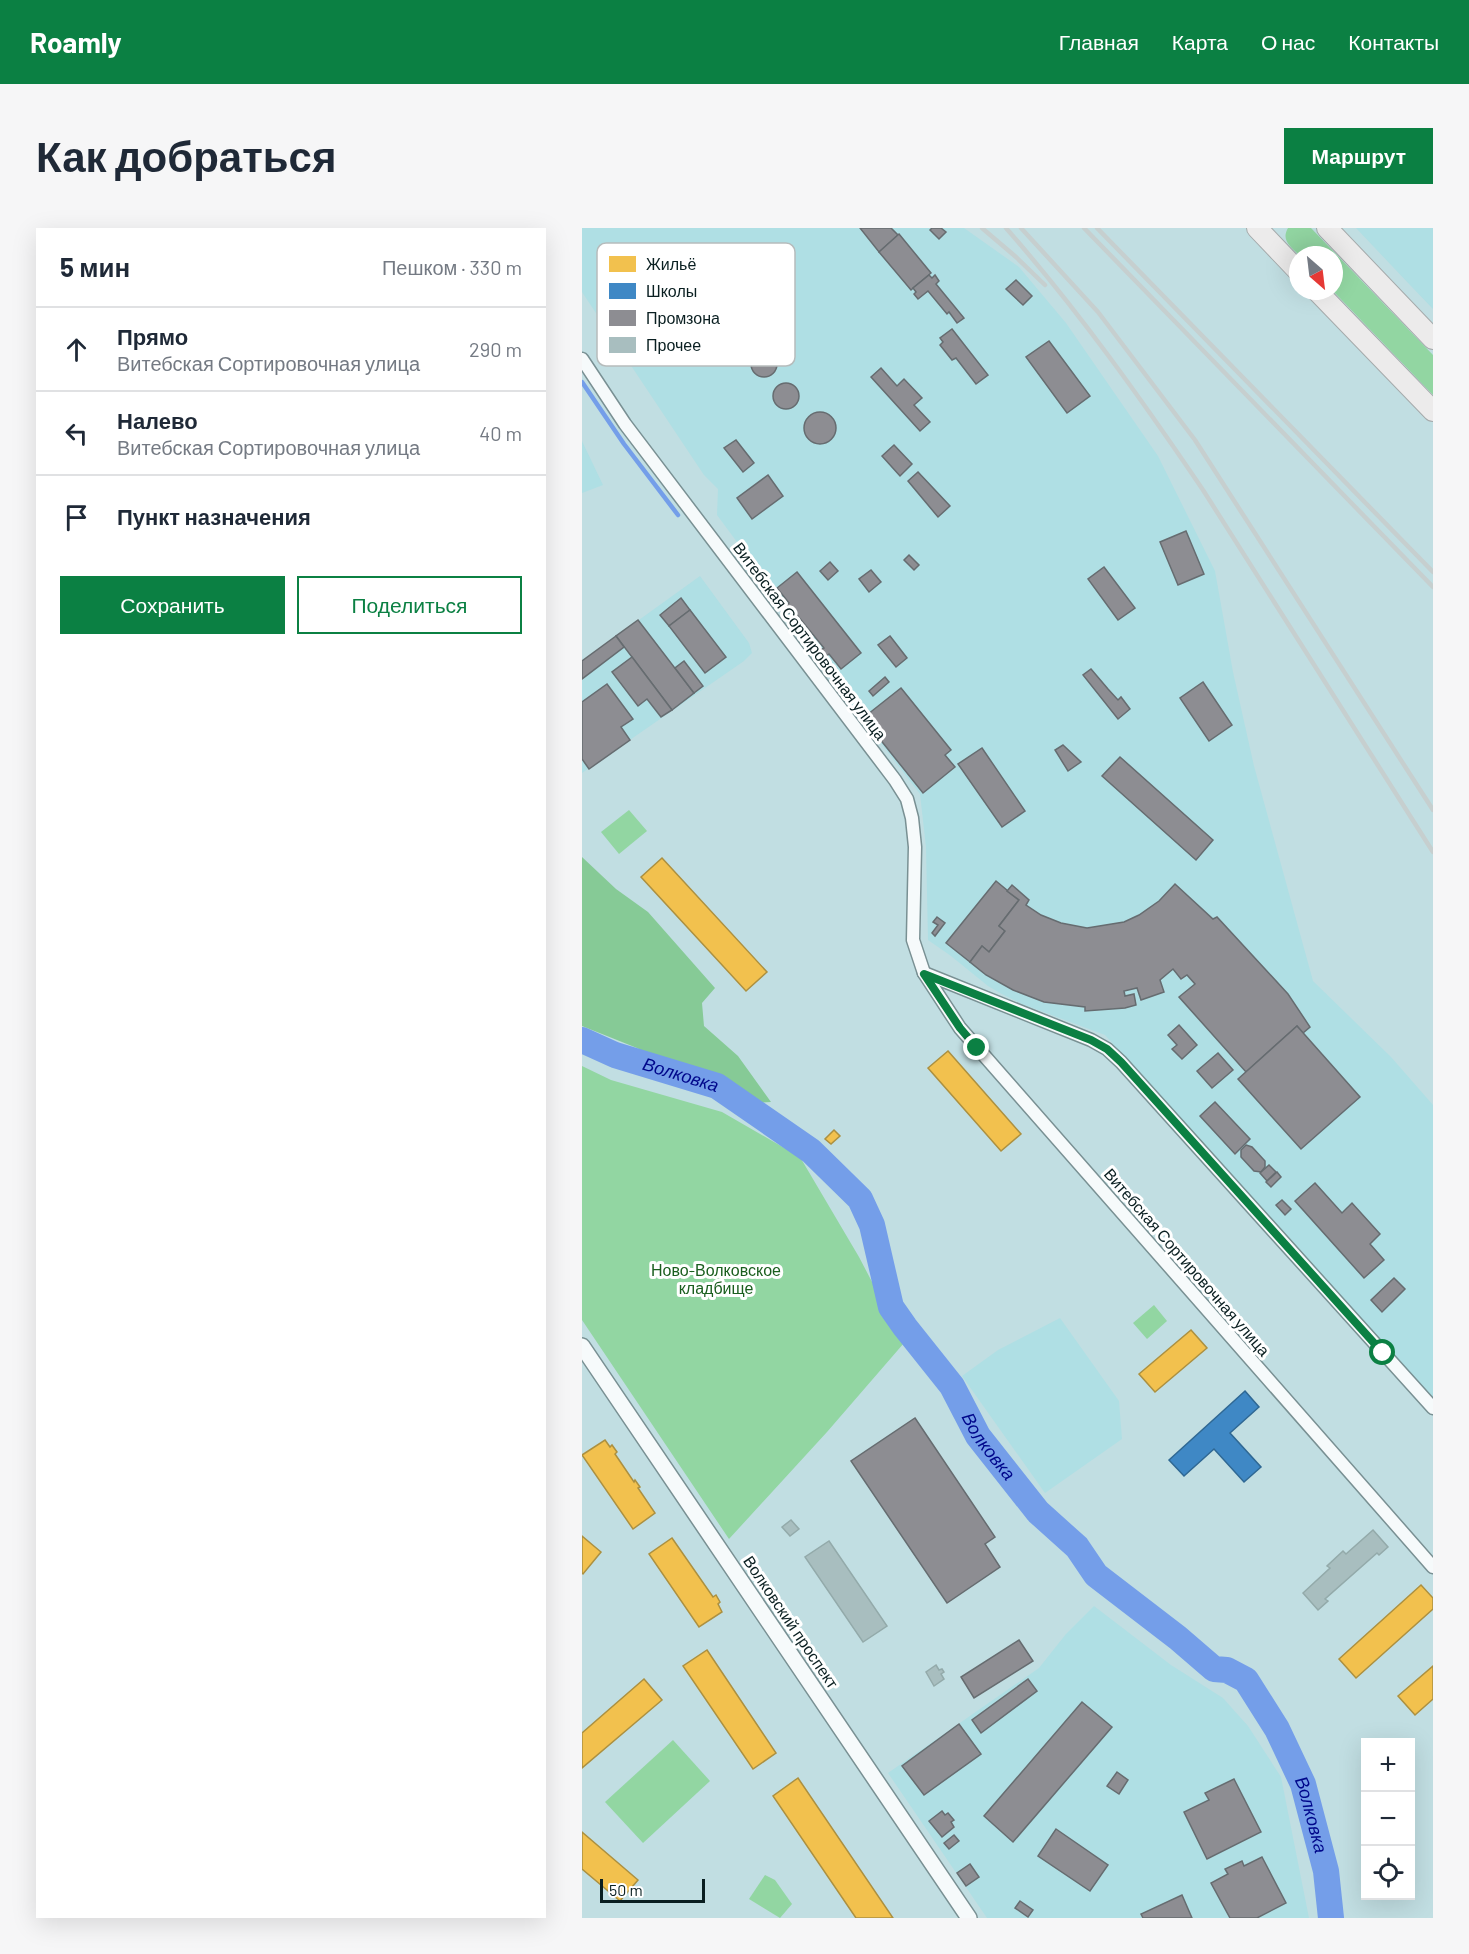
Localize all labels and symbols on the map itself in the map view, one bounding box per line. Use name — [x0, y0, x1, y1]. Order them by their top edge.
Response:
legend — [597, 243, 795, 366]
north arrow — [1289, 246, 1343, 300]
text: Жильё — [646, 254, 696, 273]
text: Школы — [646, 281, 697, 300]
text: Промзона — [646, 308, 720, 327]
text: Прочее — [646, 335, 701, 354]
street label: Витебская Сортировочная улица — [730, 538, 891, 743]
route end — [963, 1034, 989, 1060]
water label: Волковка — [640, 1052, 722, 1096]
street label: Витебская Сортировочная улица — [1101, 1164, 1274, 1359]
park label: Ново-Волковское кладбище — [651, 1260, 781, 1297]
route start — [1369, 1339, 1395, 1365]
water label: Волковка — [958, 1408, 1020, 1484]
street label: Волковский проспект — [740, 1552, 843, 1692]
water label: Волковка — [1291, 1772, 1333, 1855]
scale bar — [600, 1876, 705, 1904]

